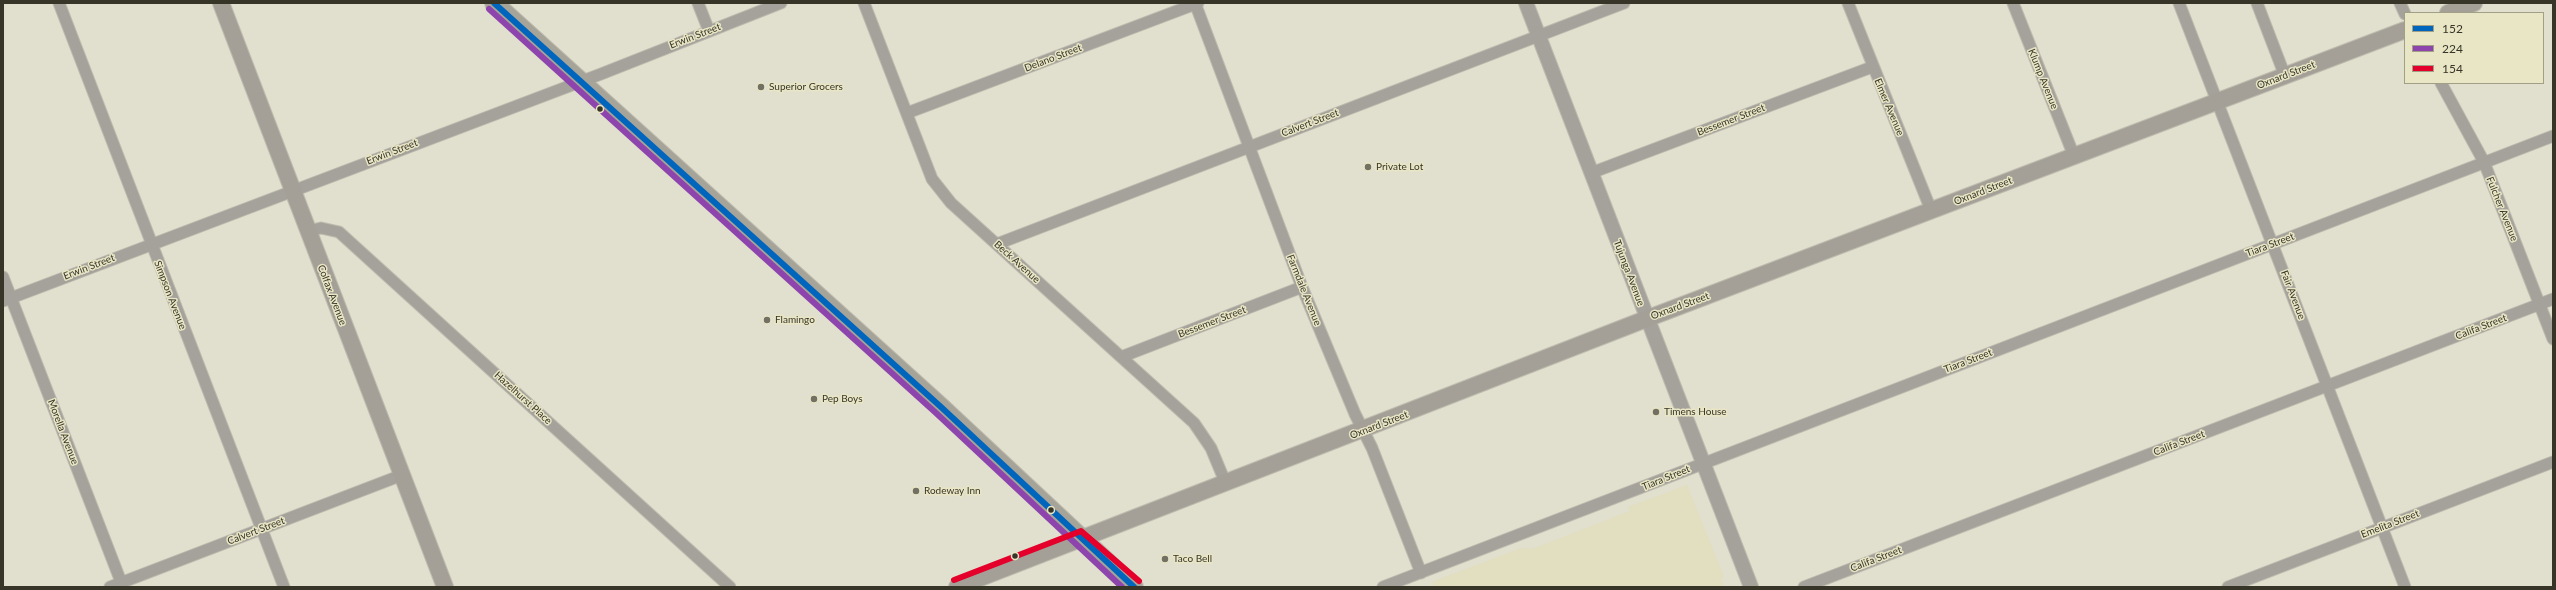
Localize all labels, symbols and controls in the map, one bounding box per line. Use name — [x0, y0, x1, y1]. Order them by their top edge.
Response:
legend — [2404, 12, 2544, 84]
street label: Erwin Street — [668, 21, 722, 51]
text: 152 — [2442, 21, 2463, 36]
text: 224 — [2442, 41, 2463, 56]
street label: Delano Street — [1023, 42, 1083, 74]
street label: Klump Avenue — [2025, 47, 2061, 111]
street label: Oxnard Street — [2255, 58, 2317, 92]
text: 154 — [2442, 61, 2463, 76]
street label: Elmer Avenue — [1872, 77, 1906, 137]
place label: Superior Grocers — [769, 81, 843, 93]
marker: Superior Grocers — [756, 82, 766, 92]
street label: Bessemer Street — [1695, 102, 1767, 138]
unlabelled marker — [595, 104, 605, 114]
street label: Calvert Street — [1280, 107, 1340, 139]
street label: Erwin Street — [365, 137, 419, 167]
place label: Private Lot — [1376, 161, 1423, 173]
marker: Private Lot — [1363, 162, 1373, 172]
street label: Oxnard Street — [1952, 174, 2014, 208]
street label: Fulcher Avenue — [2484, 175, 2520, 243]
street label: Tiara Street — [2244, 230, 2296, 260]
street label: Beck Avenue — [992, 238, 1042, 286]
street label: Tujunga Avenue — [1611, 238, 1647, 308]
street label: Erwin Street — [62, 252, 116, 282]
street label: Farmdale Avenue — [1284, 253, 1324, 327]
street label: Simpson Avenue — [151, 259, 189, 331]
street label: Colfax Avenue — [315, 263, 349, 327]
street label: Fair Avenue — [2278, 269, 2308, 321]
street label: Oxnard Street — [1649, 290, 1711, 322]
street label: Bessemer Street — [1176, 304, 1248, 340]
street label: Califa Street — [2454, 312, 2508, 342]
place label: Flamingo — [775, 314, 815, 326]
marker: Flamingo — [762, 315, 772, 325]
street label: Tiara Street — [1942, 346, 1994, 376]
street label: Hazelhurst Place — [492, 369, 554, 427]
place label: Pep Boys — [822, 393, 862, 405]
marker: Pep Boys — [809, 394, 819, 404]
street label: Morella Avenue — [45, 398, 81, 466]
place label: Timens House — [1664, 406, 1727, 418]
marker: Timens House — [1651, 407, 1661, 417]
street label: Oxnard Street — [1348, 408, 1410, 442]
street label: Califa Street — [2152, 428, 2206, 458]
street label: Tiara Street — [1640, 463, 1692, 493]
place label: Rodeway Inn — [924, 485, 981, 497]
marker: Rodeway Inn — [911, 486, 921, 496]
unlabelled marker — [1046, 505, 1056, 515]
street label: Emelita Street — [2359, 507, 2421, 541]
street label: Calvert Street — [226, 515, 286, 547]
street label: Califa Street — [1849, 544, 1903, 574]
unlabelled marker — [1010, 551, 1020, 561]
place label: Taco Bell — [1173, 553, 1212, 565]
marker: Taco Bell — [1160, 554, 1170, 564]

